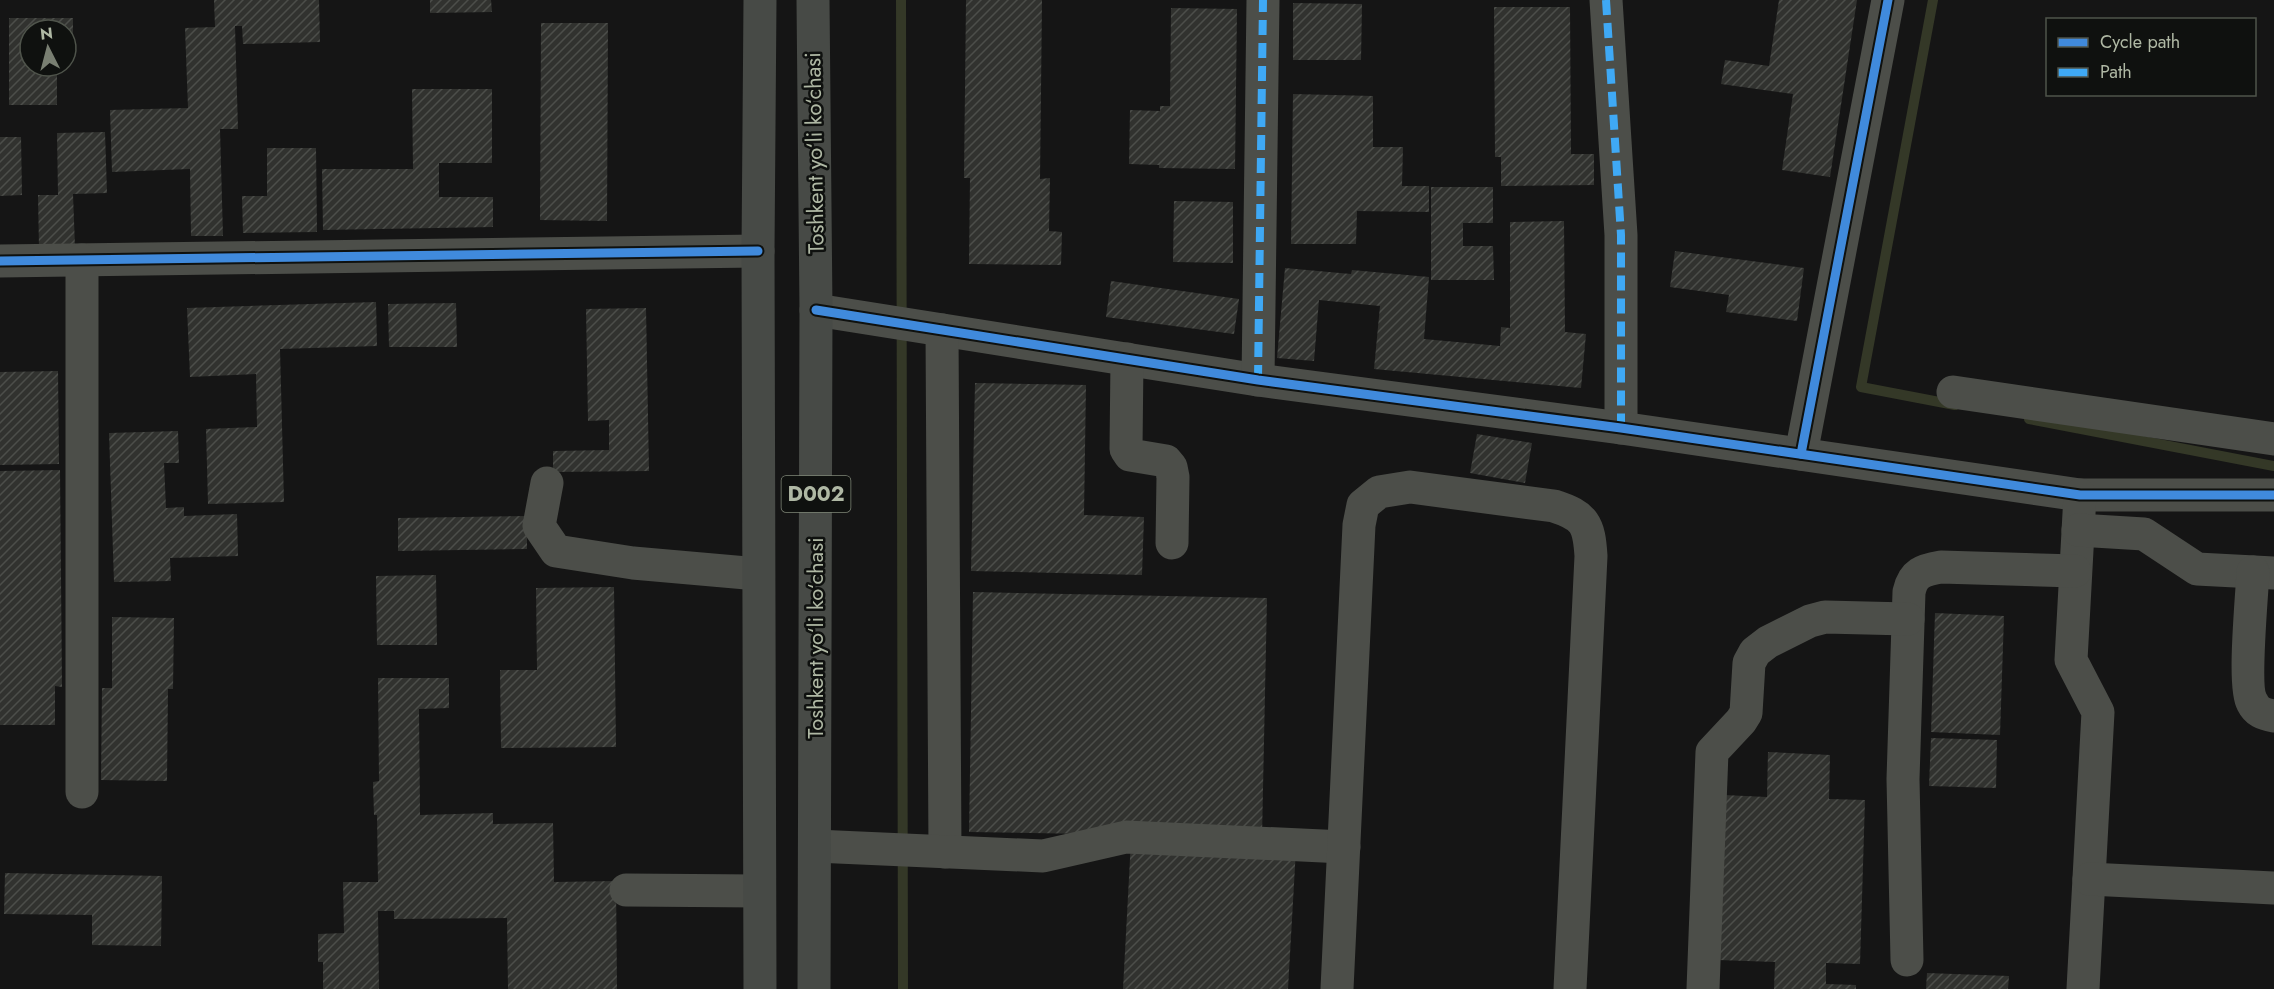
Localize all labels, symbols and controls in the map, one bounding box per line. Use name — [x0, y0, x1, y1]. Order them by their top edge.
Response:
north arrow — [18, 18, 78, 78]
legend — [2046, 18, 2256, 96]
text: N — [39, 21, 54, 46]
text: Cycle path — [2100, 29, 2180, 55]
street label: Toshkent yo‘li ko‘chasi — [796, 52, 832, 254]
text: Path — [2100, 59, 2132, 85]
road number: D002 — [782, 476, 850, 512]
street label: Toshkent yo‘li ko‘chasi — [799, 537, 831, 739]

